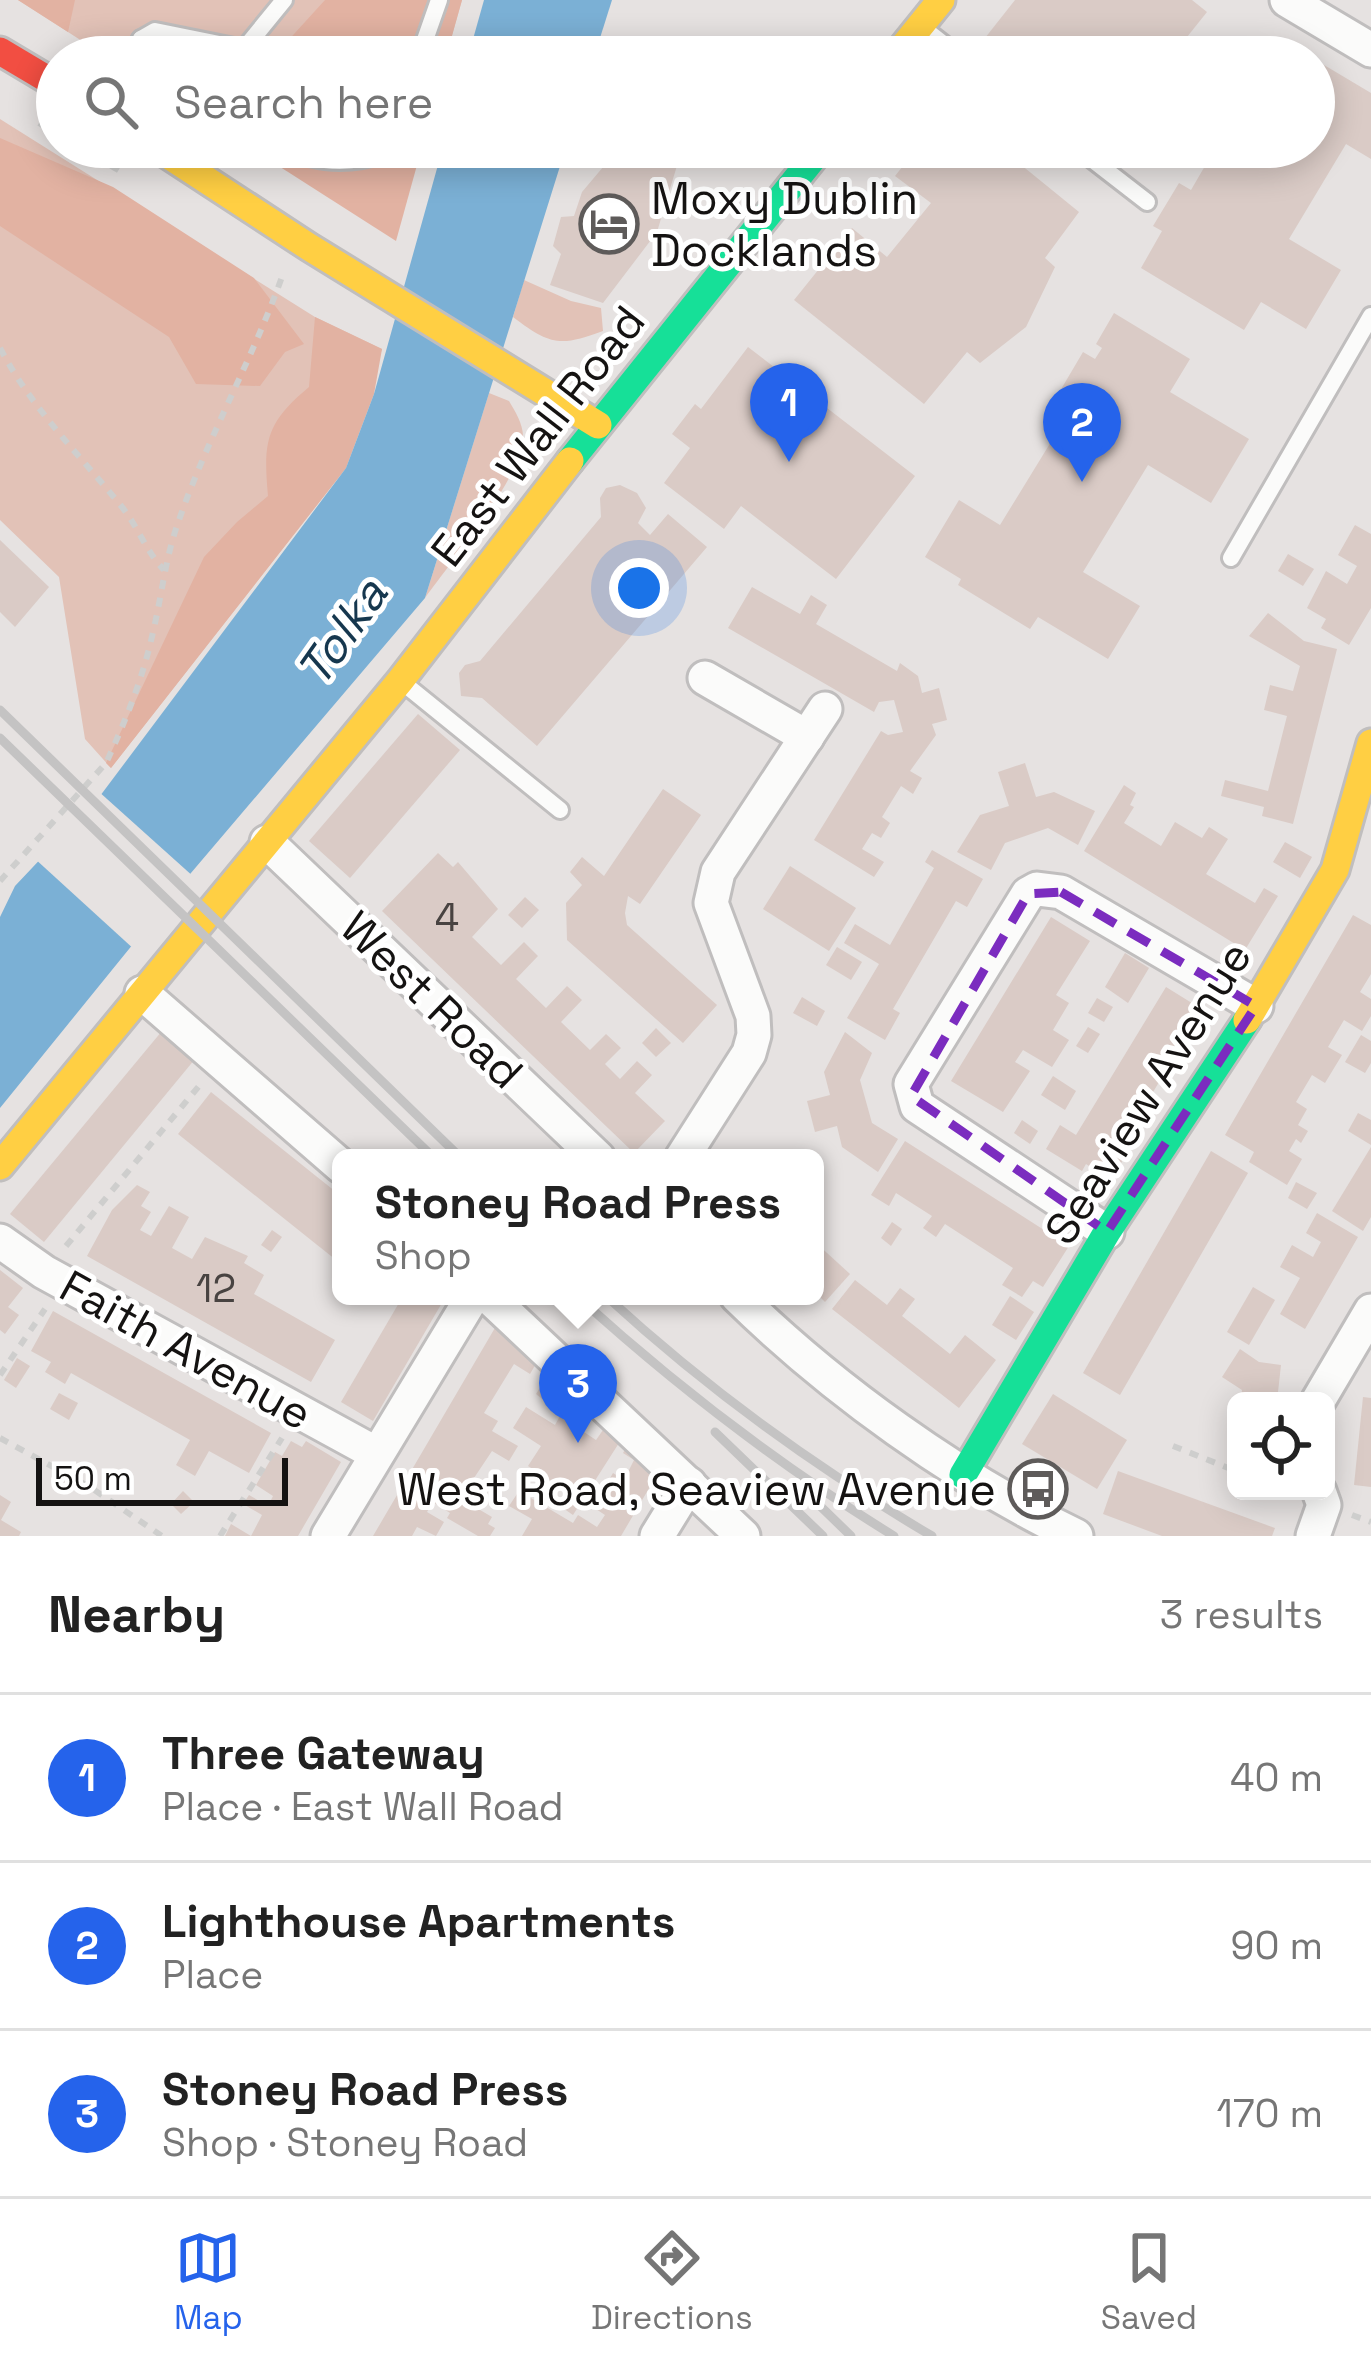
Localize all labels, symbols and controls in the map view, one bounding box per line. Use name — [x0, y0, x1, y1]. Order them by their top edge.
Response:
search box — [36, 36, 1335, 168]
icon: search — [78, 69, 144, 135]
text: Search here — [174, 74, 433, 131]
place label: Moxy Dublin Docklands — [651, 170, 918, 279]
hotel icon: Moxy Dublin Docklands — [578, 193, 640, 255]
street label: East Wall Road — [419, 294, 657, 578]
pin: 1 — [750, 363, 828, 462]
pin: 2 — [1043, 383, 1121, 482]
your location — [609, 558, 669, 618]
water label: Tolka — [283, 566, 401, 698]
house number: 4 — [435, 893, 459, 942]
street label: West Road — [329, 899, 535, 1101]
street label: Seaview Avenue — [1032, 931, 1264, 1255]
popup — [332, 1149, 824, 1305]
text: Stoney Road Press — [375, 1174, 781, 1231]
text: Shop — [375, 1231, 472, 1280]
street label: Faith Avenue — [50, 1257, 322, 1443]
house number: 12 — [196, 1264, 236, 1313]
pin: 3 — [539, 1344, 617, 1443]
map controls — [1227, 1392, 1335, 1500]
button: locate — [1227, 1392, 1335, 1500]
scale bar — [36, 1452, 288, 1505]
text: 50 m — [54, 1458, 132, 1500]
bus stop icon: West Road, Seaview Avenue — [1007, 1458, 1069, 1520]
place label: West Road, Seaview Avenue — [397, 1461, 996, 1518]
text: Nearby — [48, 1582, 225, 1647]
text: 3 results — [1160, 1590, 1323, 1639]
text: Three Gateway — [162, 1725, 485, 1782]
text: 1 — [78, 1753, 96, 1802]
text: 40 m — [1230, 1753, 1323, 1802]
text: Place · East Wall Road — [162, 1782, 564, 1831]
text: Lighthouse Apartments — [162, 1893, 675, 1950]
text: 2 — [75, 1921, 99, 1970]
text: 90 m — [1231, 1921, 1323, 1970]
text: Place — [162, 1950, 263, 1999]
text: Stoney Road Press — [162, 2061, 568, 2118]
text: 3 — [75, 2089, 99, 2138]
text: 170 m — [1216, 2089, 1323, 2138]
text: Shop · Stoney Road — [162, 2118, 528, 2167]
tab: Map — [174, 2225, 243, 2339]
tab: Directions — [591, 2225, 753, 2339]
tab: Saved — [1101, 2225, 1197, 2339]

